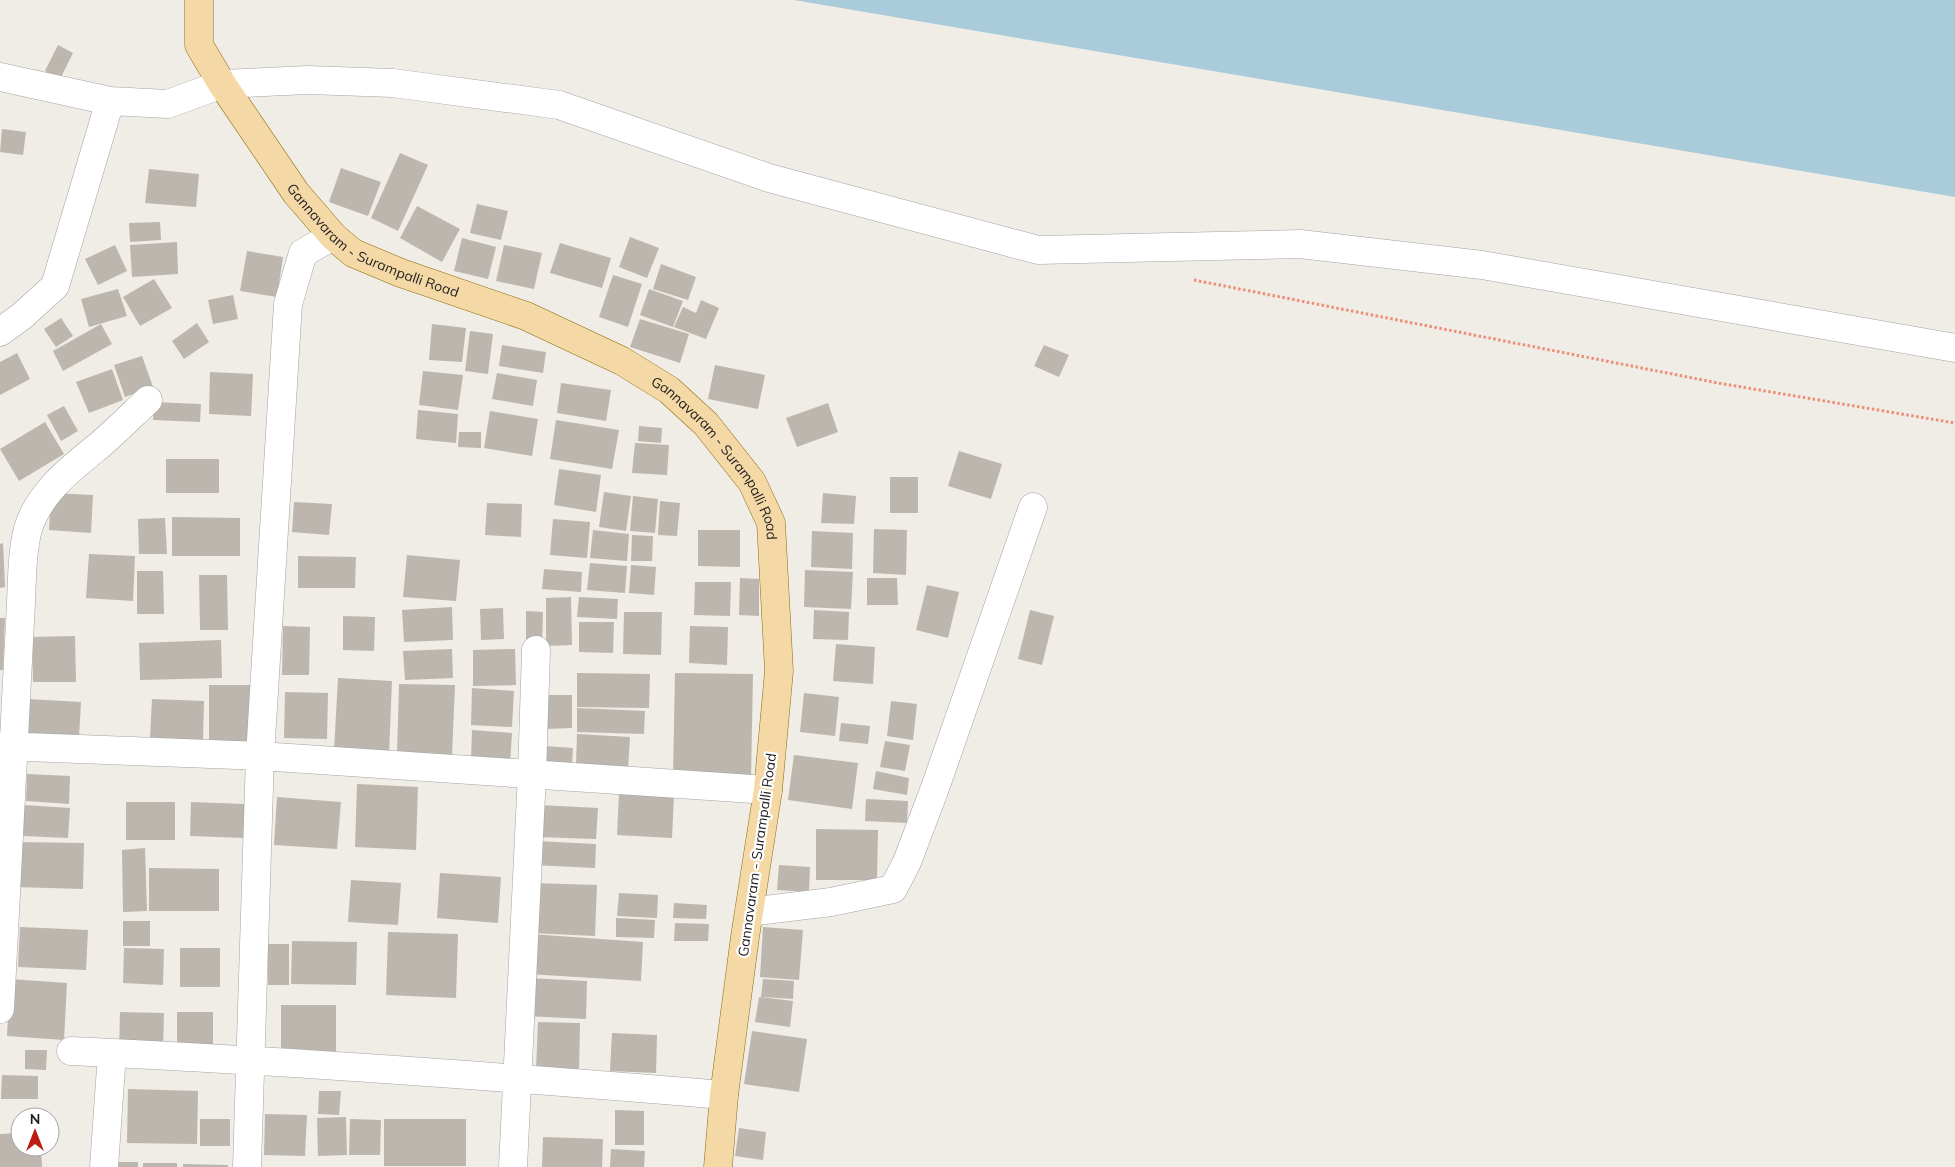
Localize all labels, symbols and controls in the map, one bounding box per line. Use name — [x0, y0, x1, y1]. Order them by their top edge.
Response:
street label: Gannavaram - Surampalli Road — [283, 180, 461, 301]
street label: Gannavaram - Surampalli Road — [648, 372, 781, 540]
street label: Gannavaram - Surampalli Road — [734, 752, 780, 958]
north arrow — [10, 1107, 60, 1157]
text: N — [30, 1110, 40, 1128]

